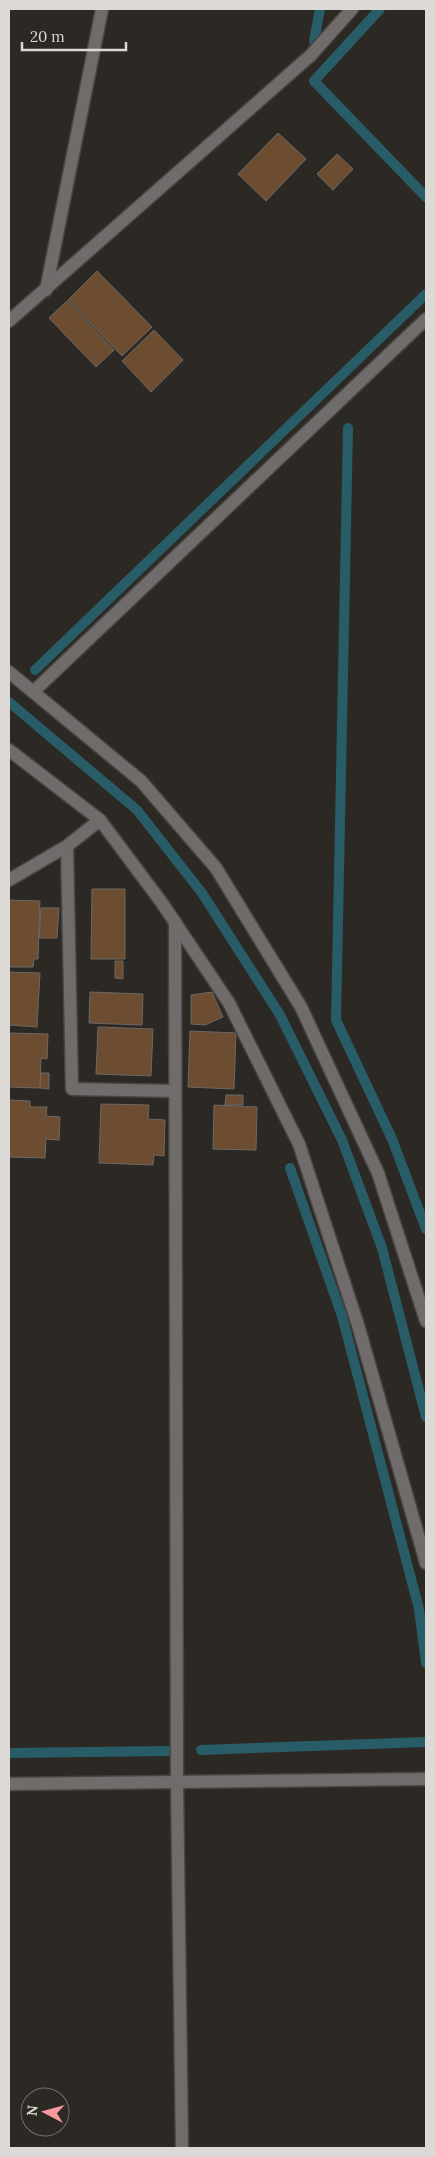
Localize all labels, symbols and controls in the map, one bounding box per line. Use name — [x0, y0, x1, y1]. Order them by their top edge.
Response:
scale bar — [22, 20, 126, 52]
text: 20 m — [30, 27, 65, 46]
north arrow — [20, 2087, 70, 2137]
text: N — [23, 2104, 42, 2117]

